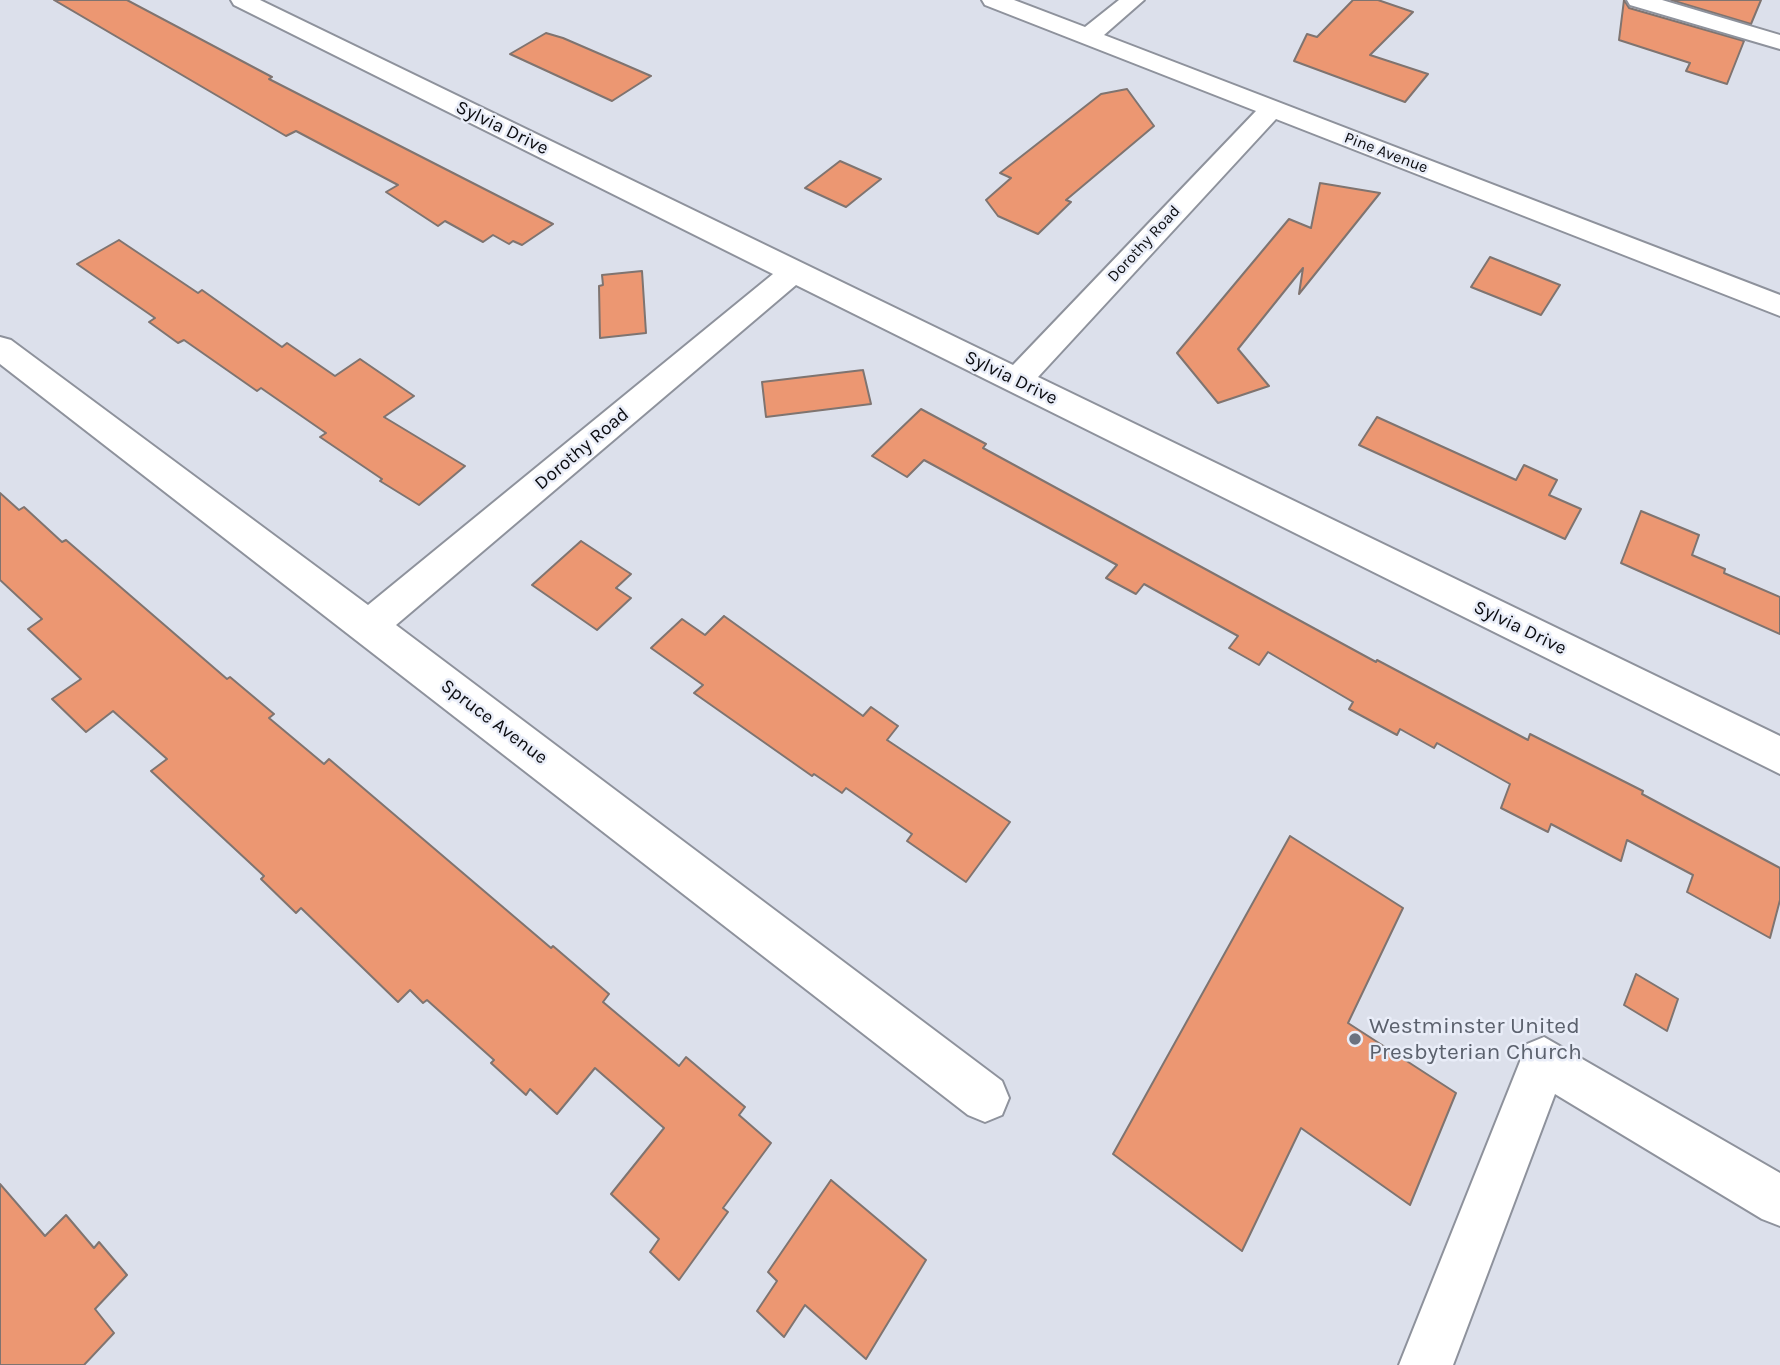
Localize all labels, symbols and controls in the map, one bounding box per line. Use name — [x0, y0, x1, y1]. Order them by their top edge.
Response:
street label: Sylvia Drive — [452, 96, 552, 160]
street label: Pine Avenue — [1342, 128, 1430, 178]
street label: Dorothy Road — [1104, 202, 1184, 286]
street label: Sylvia Drive — [961, 346, 1061, 410]
street label: Dorothy Road — [530, 403, 634, 495]
street label: Sylvia Drive — [1470, 596, 1570, 660]
street label: Spruce Avenue — [436, 675, 552, 769]
place label: Westminster United Presbyterian Church — [1369, 1012, 1582, 1066]
marker: Westminster United Presbyterian Church — [1347, 1031, 1363, 1047]

